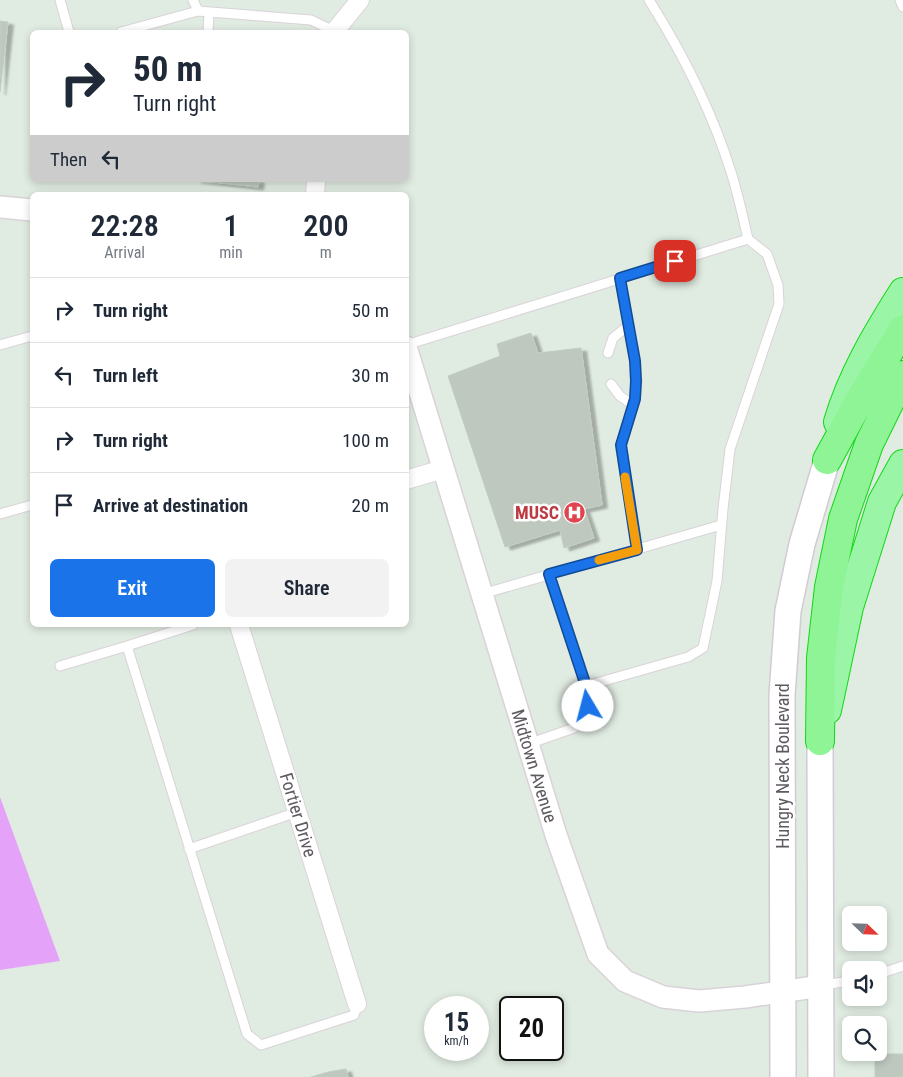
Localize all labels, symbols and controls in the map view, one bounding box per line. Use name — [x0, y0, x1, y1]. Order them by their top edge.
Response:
text: 50 m — [133, 49, 202, 90]
icon: right — [50, 50, 115, 115]
text: Turn right — [133, 91, 216, 116]
icon: left — [97, 145, 125, 173]
text: Then — [50, 148, 87, 171]
text: 22:28 — [90, 208, 159, 243]
text: 1 — [223, 208, 239, 243]
text: 200 — [303, 208, 348, 243]
pin — [654, 240, 696, 282]
text: Arrival — [104, 243, 145, 262]
text: min — [219, 243, 243, 262]
text: m — [320, 243, 332, 262]
icon: arrive — [661, 247, 689, 275]
icon: right — [50, 296, 78, 324]
text: Turn right — [93, 299, 168, 322]
text: 50 m — [352, 299, 389, 322]
icon: left — [50, 361, 78, 389]
text: Turn left — [93, 364, 158, 387]
text: 30 m — [352, 364, 389, 387]
icon: right — [50, 426, 78, 454]
text: Turn right — [93, 429, 168, 452]
text: 100 m — [342, 429, 389, 452]
icon: arrive — [50, 491, 78, 519]
text: Arrive at destination — [93, 494, 248, 517]
text: 20 m — [352, 494, 389, 517]
hospital icon: MUSC — [563, 501, 587, 525]
place label: MUSC — [515, 502, 559, 523]
button: Exit — [50, 559, 215, 617]
button: Share — [225, 559, 389, 617]
position arrow — [561, 679, 613, 731]
street label: Hungry Neck Boulevard — [772, 683, 793, 849]
street label: Midtown Avenue — [507, 707, 562, 825]
street label: Fortier Drive — [276, 770, 321, 859]
north arrow — [842, 906, 888, 951]
map controls — [842, 906, 887, 1061]
button: sound — [842, 961, 887, 1006]
speed limit sign: 20 — [499, 996, 564, 1061]
text: 15 — [444, 1008, 469, 1037]
button: search — [842, 1016, 887, 1061]
text: km/h — [444, 1034, 469, 1048]

